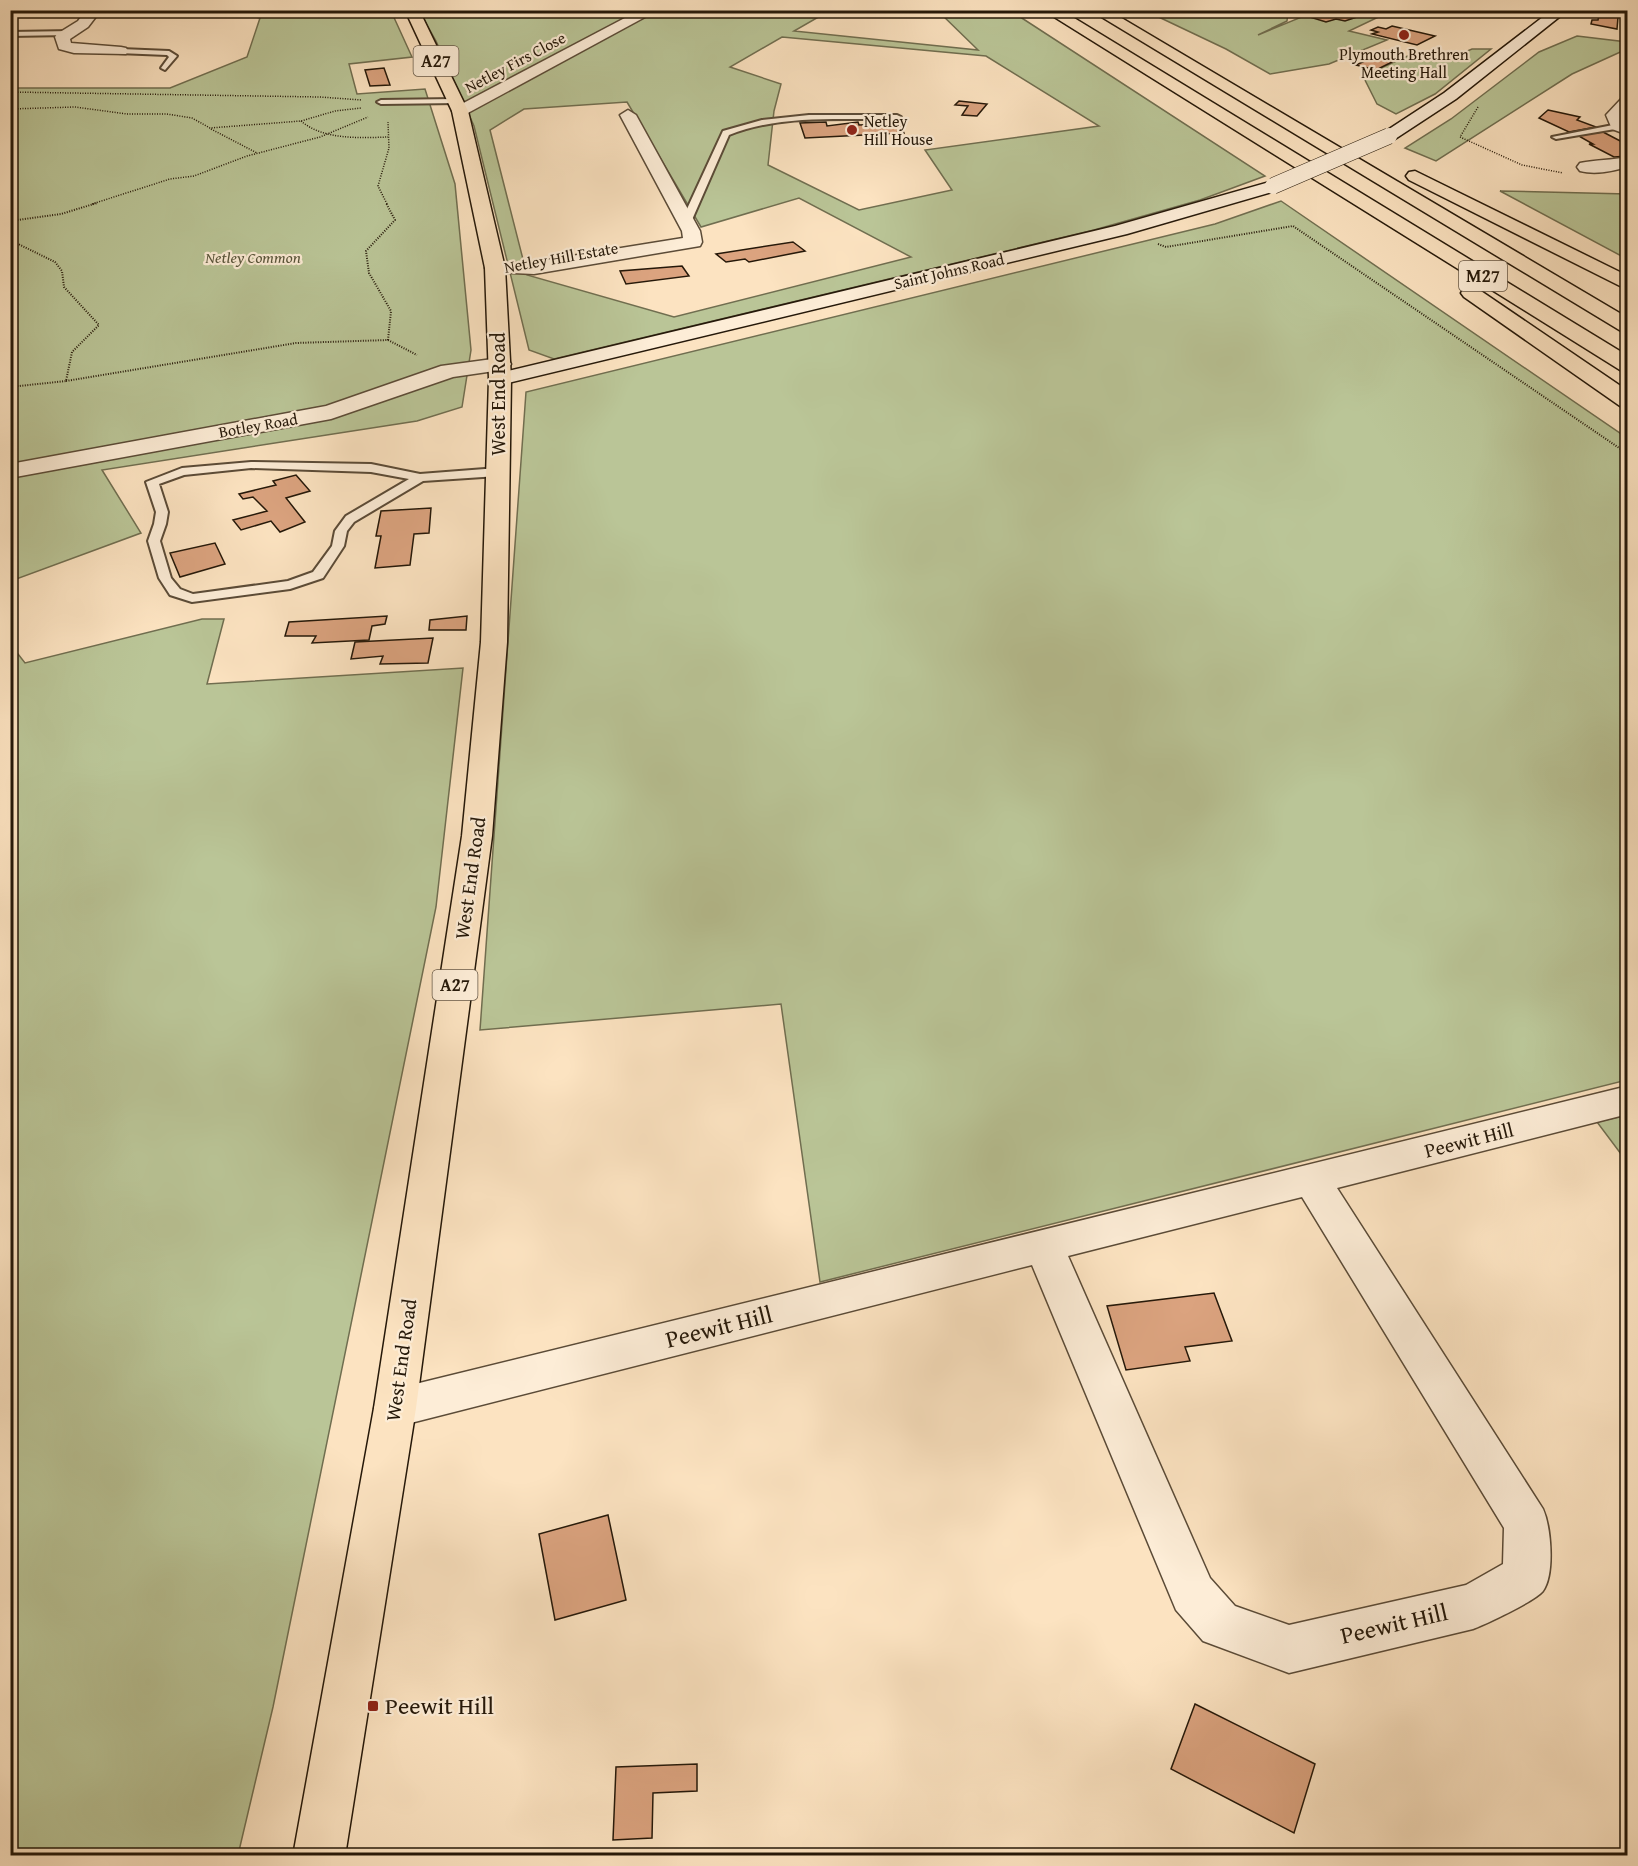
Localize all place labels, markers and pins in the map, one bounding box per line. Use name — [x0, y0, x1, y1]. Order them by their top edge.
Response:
marker: Plymouth Brethren Meeting Hall — [1397, 28, 1411, 42]
place label: Plymouth Brethren Meeting Hall — [1339, 42, 1469, 84]
place label: Netley Hill House — [864, 109, 933, 151]
marker: Netley Hill House — [845, 123, 859, 137]
place label: Peewit Hill — [385, 1688, 494, 1723]
marker: Peewit Hill — [366, 1699, 380, 1713]

